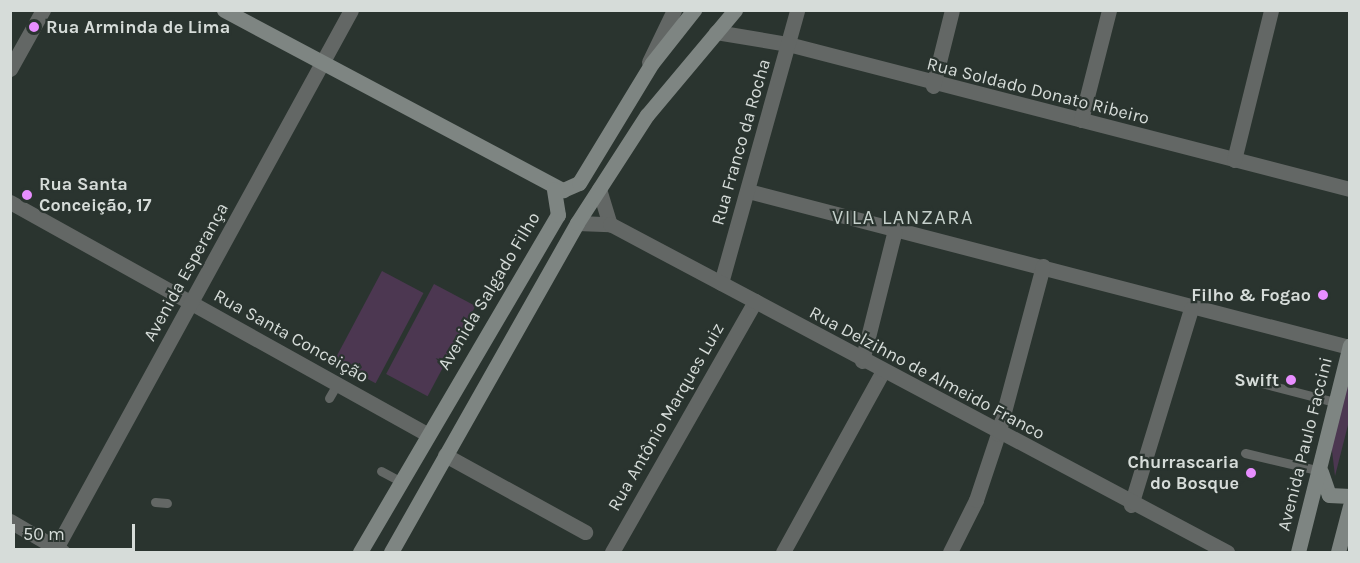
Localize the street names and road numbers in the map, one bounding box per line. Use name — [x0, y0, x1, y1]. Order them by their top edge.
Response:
street label: Rua Soldado Donato Ribeiro — [924, 53, 1152, 129]
street label: Rua Franco da Rocha — [707, 56, 775, 228]
street label: Avenida Esperança — [139, 199, 233, 345]
street label: Avenida Salgado Filho — [433, 208, 545, 374]
street label: Rua Santa Conceição — [210, 285, 372, 387]
street label: Rua Delzihno de Almeido Franco — [806, 302, 1048, 444]
street label: Rua Antônio Marques Luiz — [603, 319, 729, 515]
street label: Avenida Paulo Faccini — [1273, 355, 1337, 533]

